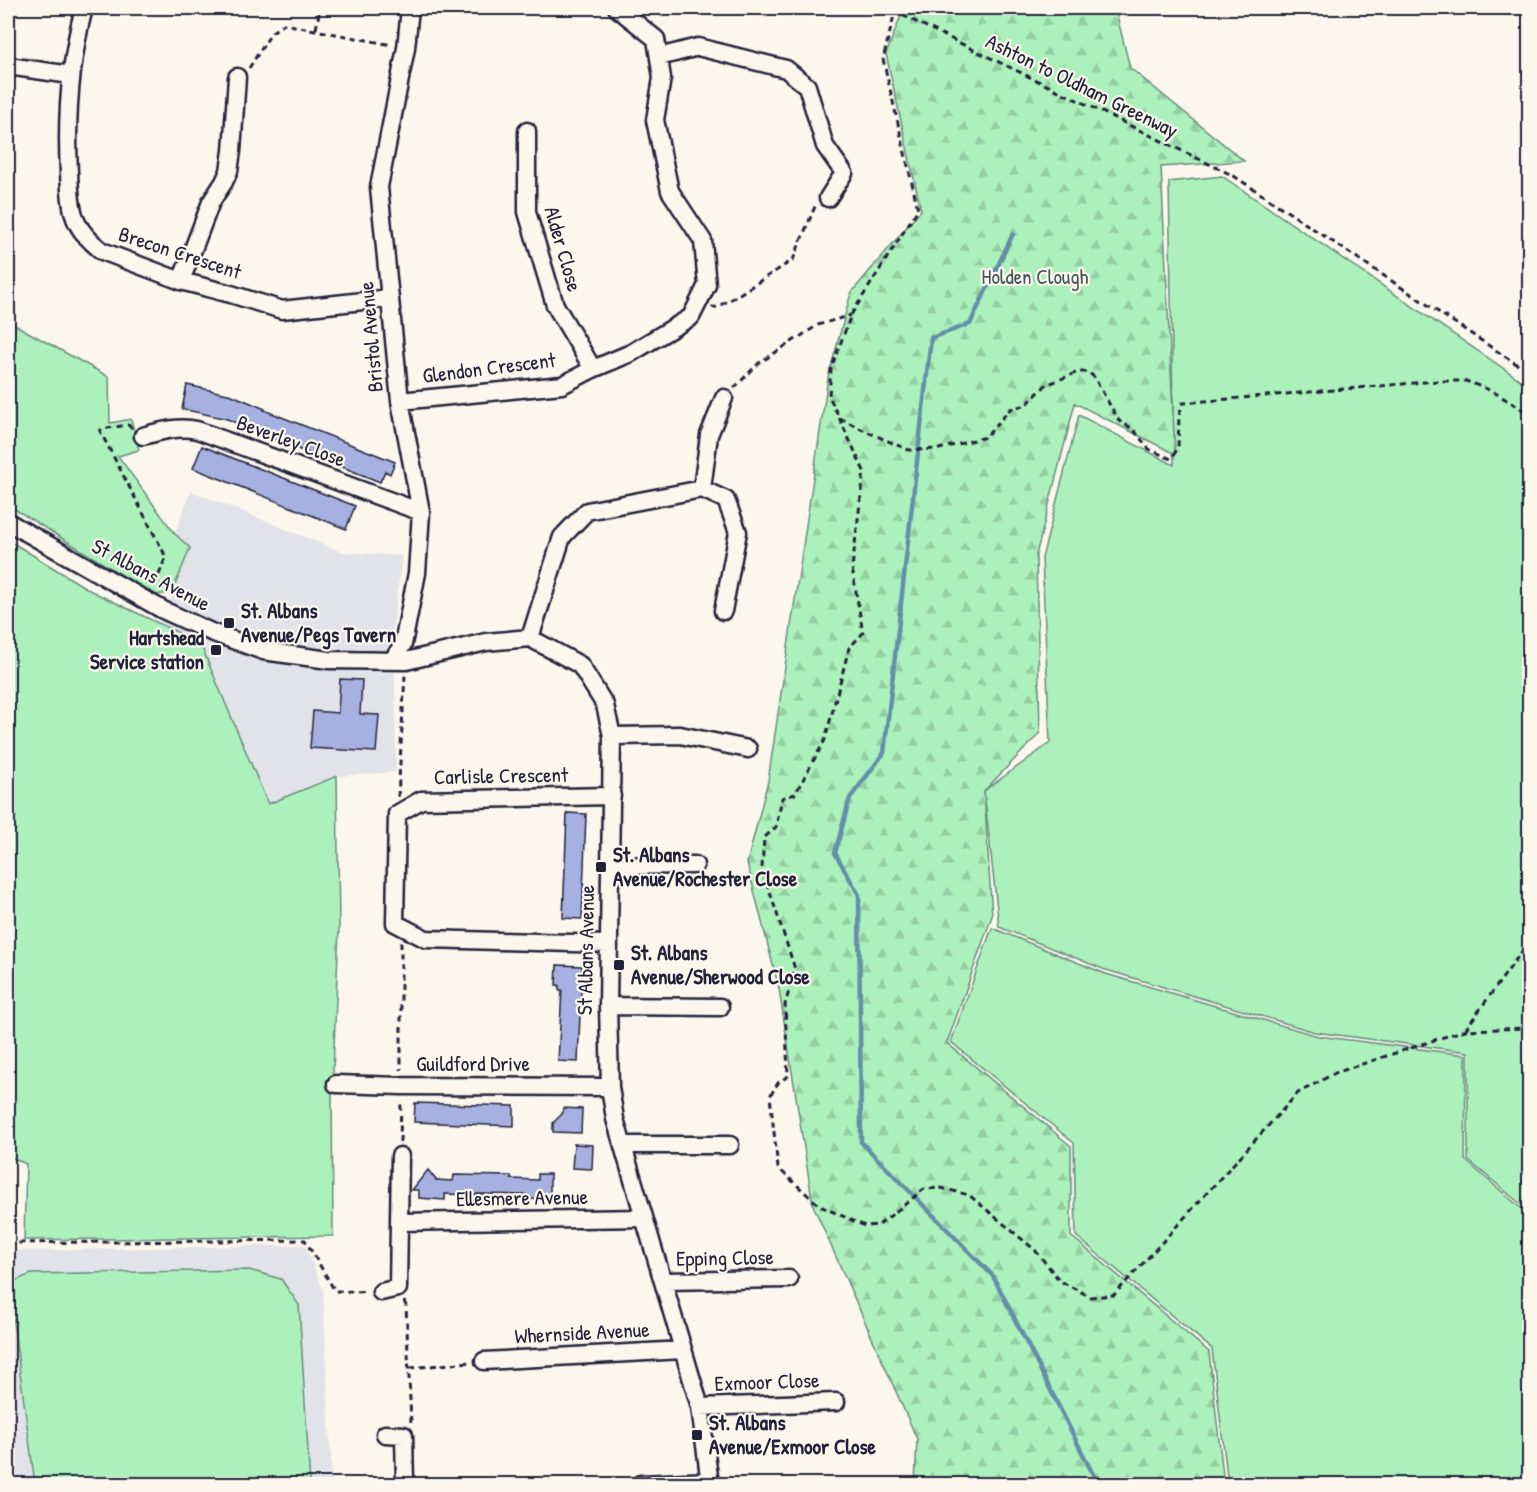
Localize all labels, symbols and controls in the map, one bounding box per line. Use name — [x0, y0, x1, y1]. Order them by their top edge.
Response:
street label: Ashton to Oldham Greenway — [981, 26, 1183, 145]
street label: Alder Close — [538, 203, 589, 295]
street label: Brecon Crescent — [115, 219, 246, 286]
park label: Holden Clough — [982, 262, 1089, 291]
street label: Bristol Avenue — [351, 281, 390, 394]
street label: Glendon Crescent — [421, 345, 558, 390]
street label: Beverley Close — [233, 407, 349, 474]
street label: St Albans Avenue — [87, 531, 215, 618]
place label: St. Albans Avenue/Pegs Tavern — [241, 596, 396, 650]
marker: St. Albans Avenue/Pegs Tavern — [222, 616, 236, 630]
place label: Hartshead Service station — [90, 623, 205, 676]
marker: Hartshead Service station — [209, 643, 223, 657]
street label: Carlisle Crescent — [434, 760, 569, 791]
place label: St. Albans Avenue/Rochester Close — [613, 840, 798, 893]
marker: St. Albans Avenue/Rochester Close — [594, 860, 608, 874]
street label: St Albans Avenue — [570, 885, 601, 1015]
place label: St. Albans Avenue/Sherwood Close — [631, 938, 810, 991]
marker: St. Albans Avenue/Sherwood Close — [612, 958, 626, 972]
street label: Guildford Drive — [416, 1049, 530, 1078]
street label: Ellesmere Avenue — [456, 1182, 588, 1213]
street label: Epping Close — [676, 1242, 774, 1273]
street label: Whernside Avenue — [514, 1314, 650, 1351]
street label: Exmoor Close — [714, 1365, 820, 1398]
place label: St. Albans Avenue/Exmoor Close — [709, 1408, 877, 1461]
marker: St. Albans Avenue/Exmoor Close — [690, 1428, 704, 1442]

